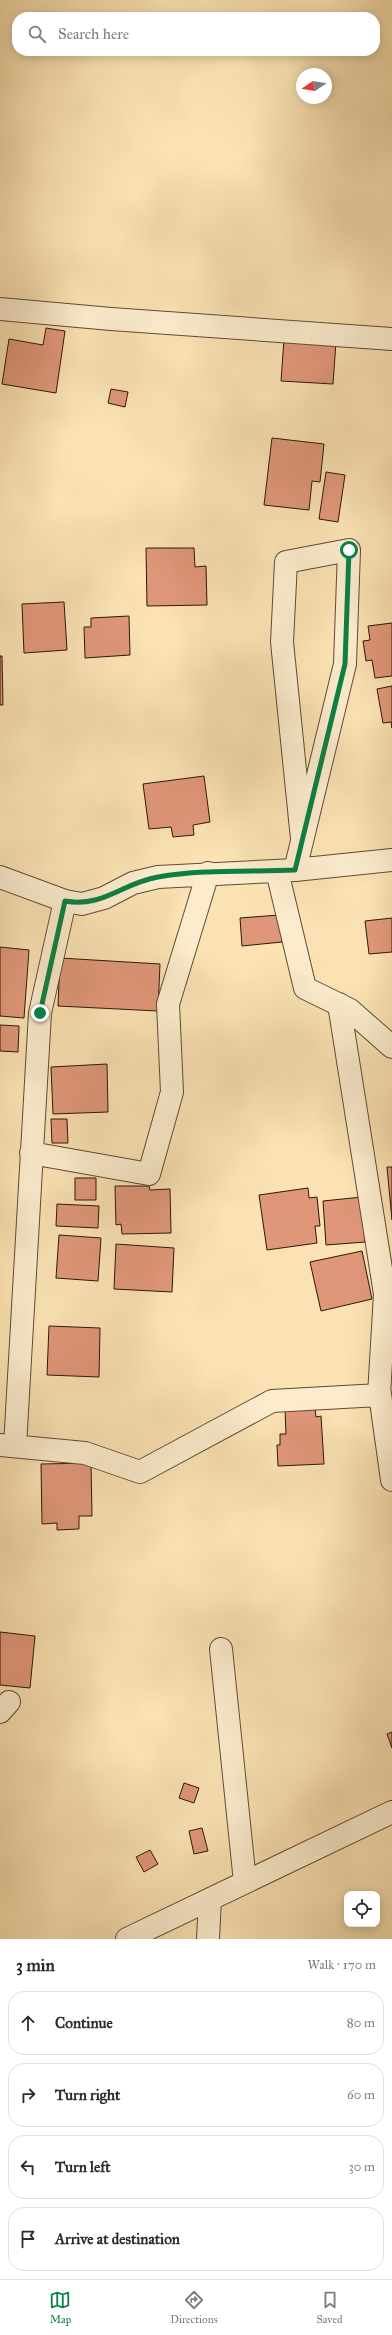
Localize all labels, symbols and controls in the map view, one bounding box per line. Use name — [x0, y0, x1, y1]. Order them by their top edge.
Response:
search box — [12, 12, 380, 56]
icon: search — [26, 23, 48, 45]
text: Search here — [58, 25, 129, 43]
north arrow — [296, 68, 332, 104]
route start — [340, 541, 358, 559]
route end — [31, 1004, 49, 1022]
map controls — [344, 1891, 380, 1927]
button: locate — [344, 1891, 380, 1927]
text: 3 min — [16, 1955, 55, 1976]
text: Walk · 170 m — [307, 1957, 376, 1973]
icon: ahead — [17, 2012, 39, 2034]
text: Continue — [55, 2014, 113, 2032]
text: 80 m — [347, 2015, 375, 2031]
icon: right — [17, 2084, 39, 2106]
text: Turn right — [55, 2086, 120, 2104]
text: 60 m — [347, 2087, 375, 2103]
icon: left — [17, 2156, 39, 2178]
text: Turn left — [55, 2158, 111, 2176]
text: 30 m — [349, 2159, 375, 2175]
icon: arrive — [17, 2228, 39, 2250]
text: Arrive at destination — [55, 2230, 180, 2248]
tab: Map — [49, 2289, 71, 2326]
tab: Directions — [170, 2289, 218, 2326]
tab: Saved — [316, 2289, 343, 2326]

